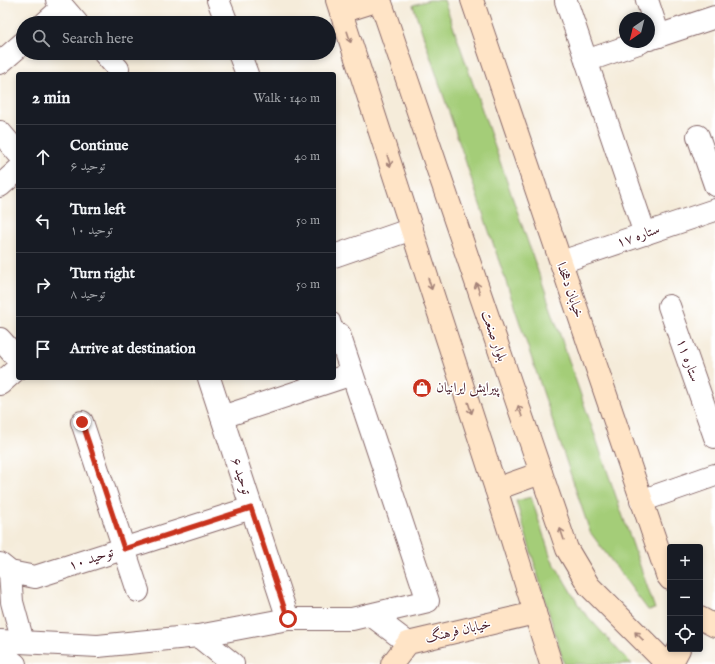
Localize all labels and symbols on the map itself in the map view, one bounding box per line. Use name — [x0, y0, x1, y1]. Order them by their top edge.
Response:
north arrow — [619, 12, 655, 48]
one-way arrow — [346, 30, 353, 43]
one-way arrow — [386, 154, 394, 166]
street label: ستاره ۱۷ — [614, 220, 662, 252]
street label: خیابان دهخدا — [552, 260, 588, 320]
one-way arrow — [427, 278, 434, 291]
one-way arrow — [474, 282, 481, 295]
street label: بلوار صنعت — [477, 308, 511, 364]
street label: ستاره ۱۱ — [672, 336, 704, 384]
shop icon: پیرایش ایرانیان — [411, 377, 433, 399]
place label: پیرایش ایرانیان — [436, 379, 500, 398]
one-way arrow — [467, 401, 474, 414]
one-way arrow — [516, 405, 523, 418]
route end — [73, 413, 91, 431]
street label: توحید ۶ — [227, 455, 256, 497]
one-way arrow — [557, 529, 565, 541]
street label: توحید ۱۰ — [66, 543, 116, 575]
route start — [279, 610, 297, 628]
street label: خیابان فرهنگ — [423, 614, 493, 647]
one-way arrow — [635, 631, 644, 641]

